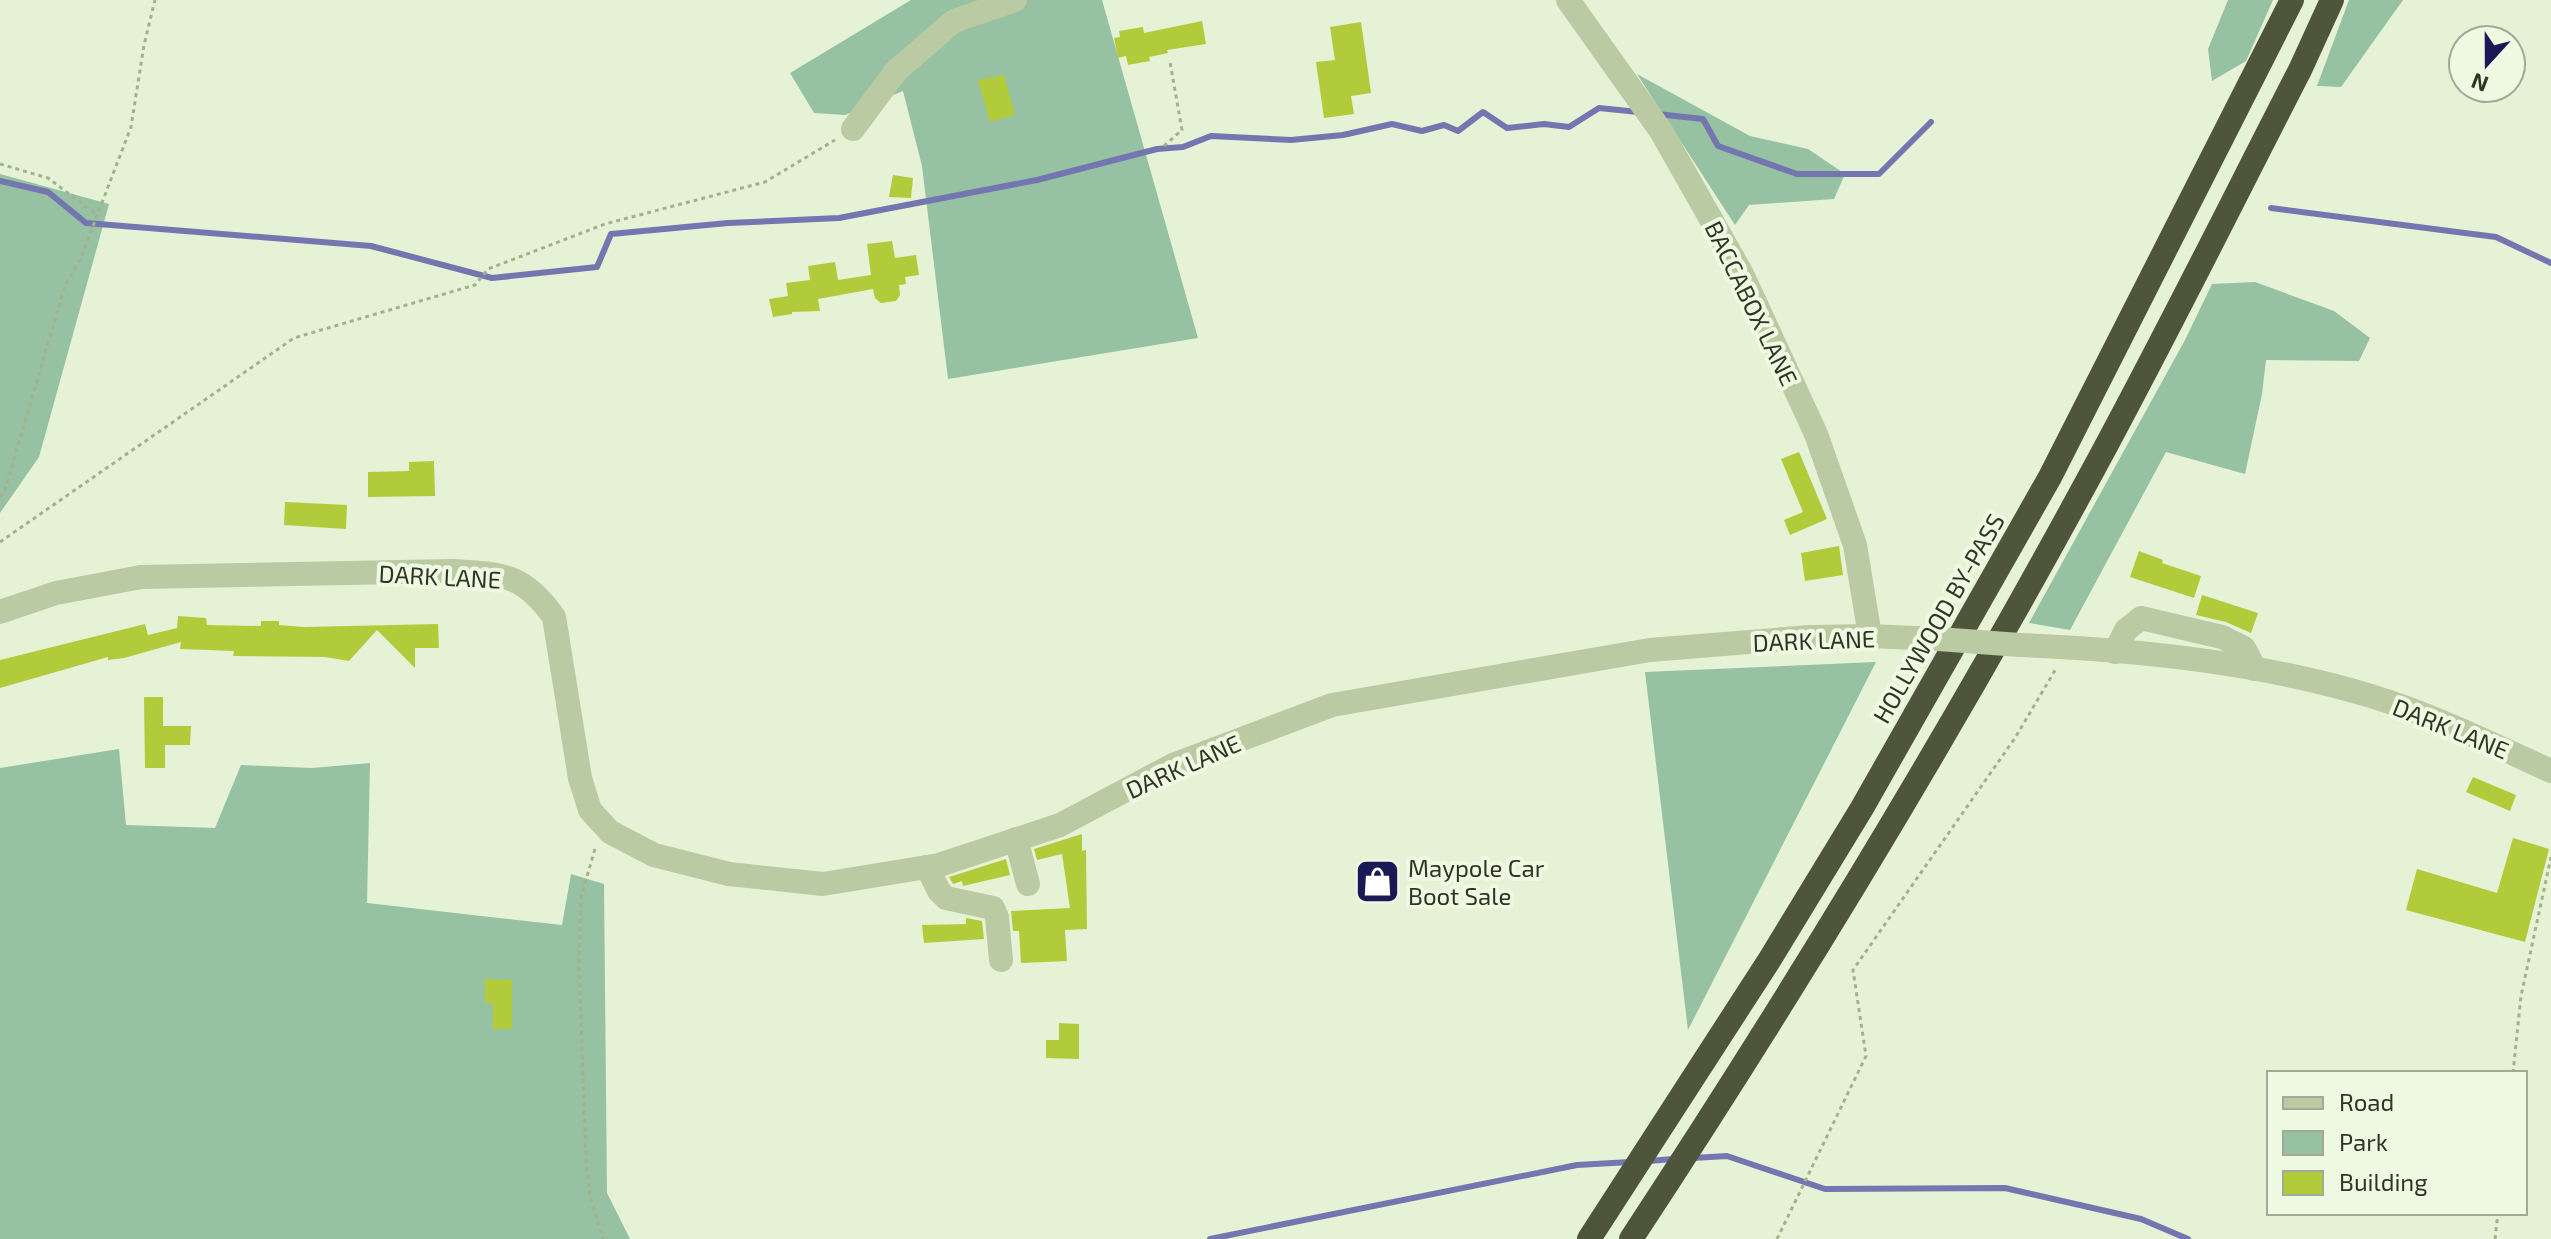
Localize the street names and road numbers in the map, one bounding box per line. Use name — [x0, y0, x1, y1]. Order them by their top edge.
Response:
street label: BACCABOX LANE — [1700, 216, 1804, 390]
street label: HOLLYWOOD BY-PASS — [1866, 508, 2010, 728]
street label: DARK LANE — [378, 558, 502, 594]
street label: DARK LANE — [1752, 623, 1876, 657]
street label: DARK LANE — [2389, 692, 2513, 764]
street label: DARK LANE — [1121, 728, 1245, 804]

